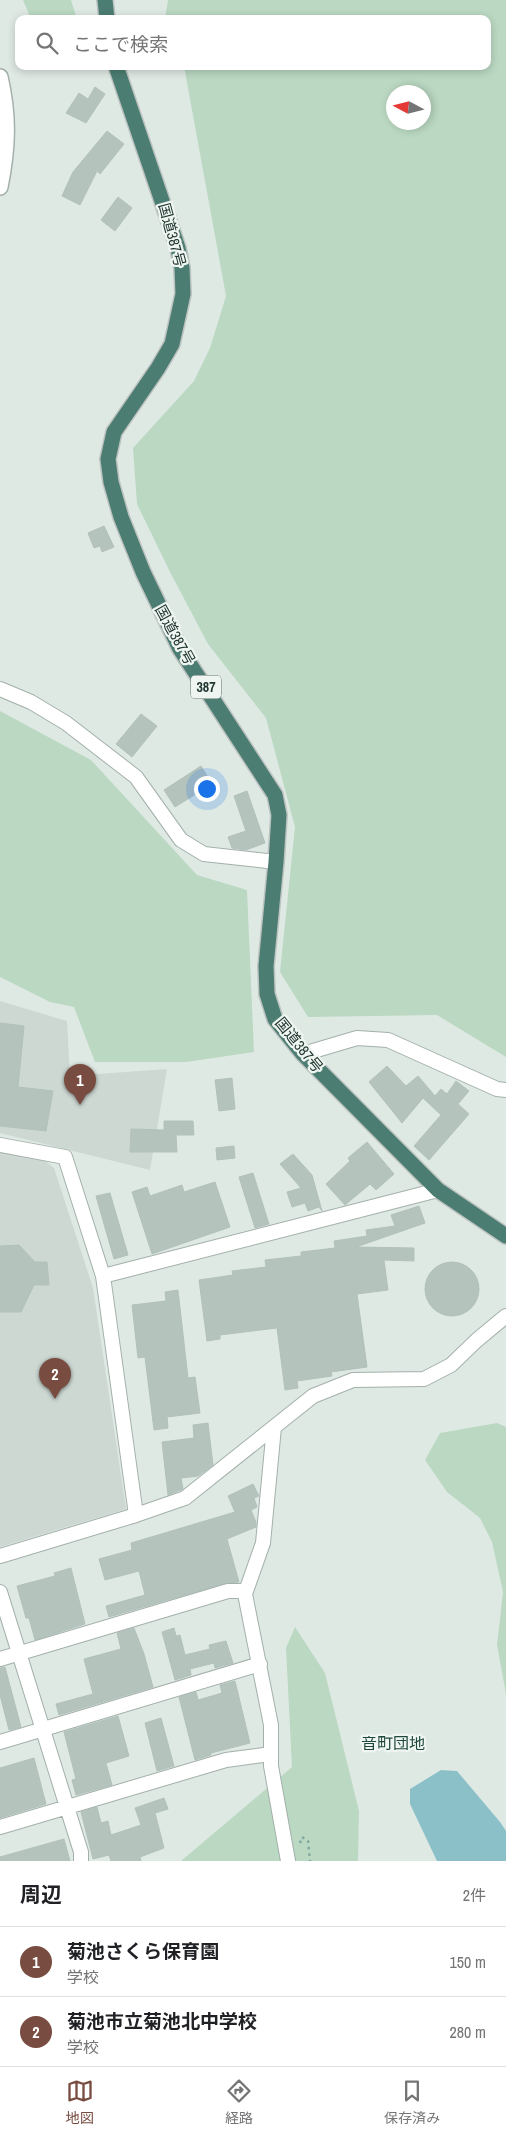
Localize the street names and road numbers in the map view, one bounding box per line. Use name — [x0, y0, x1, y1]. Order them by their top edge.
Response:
street label: 国道387号 — [154, 201, 191, 269]
street label: 国道387号 — [150, 601, 201, 669]
road number: 387 — [191, 676, 221, 699]
street label: 国道387号 — [271, 1013, 328, 1077]

